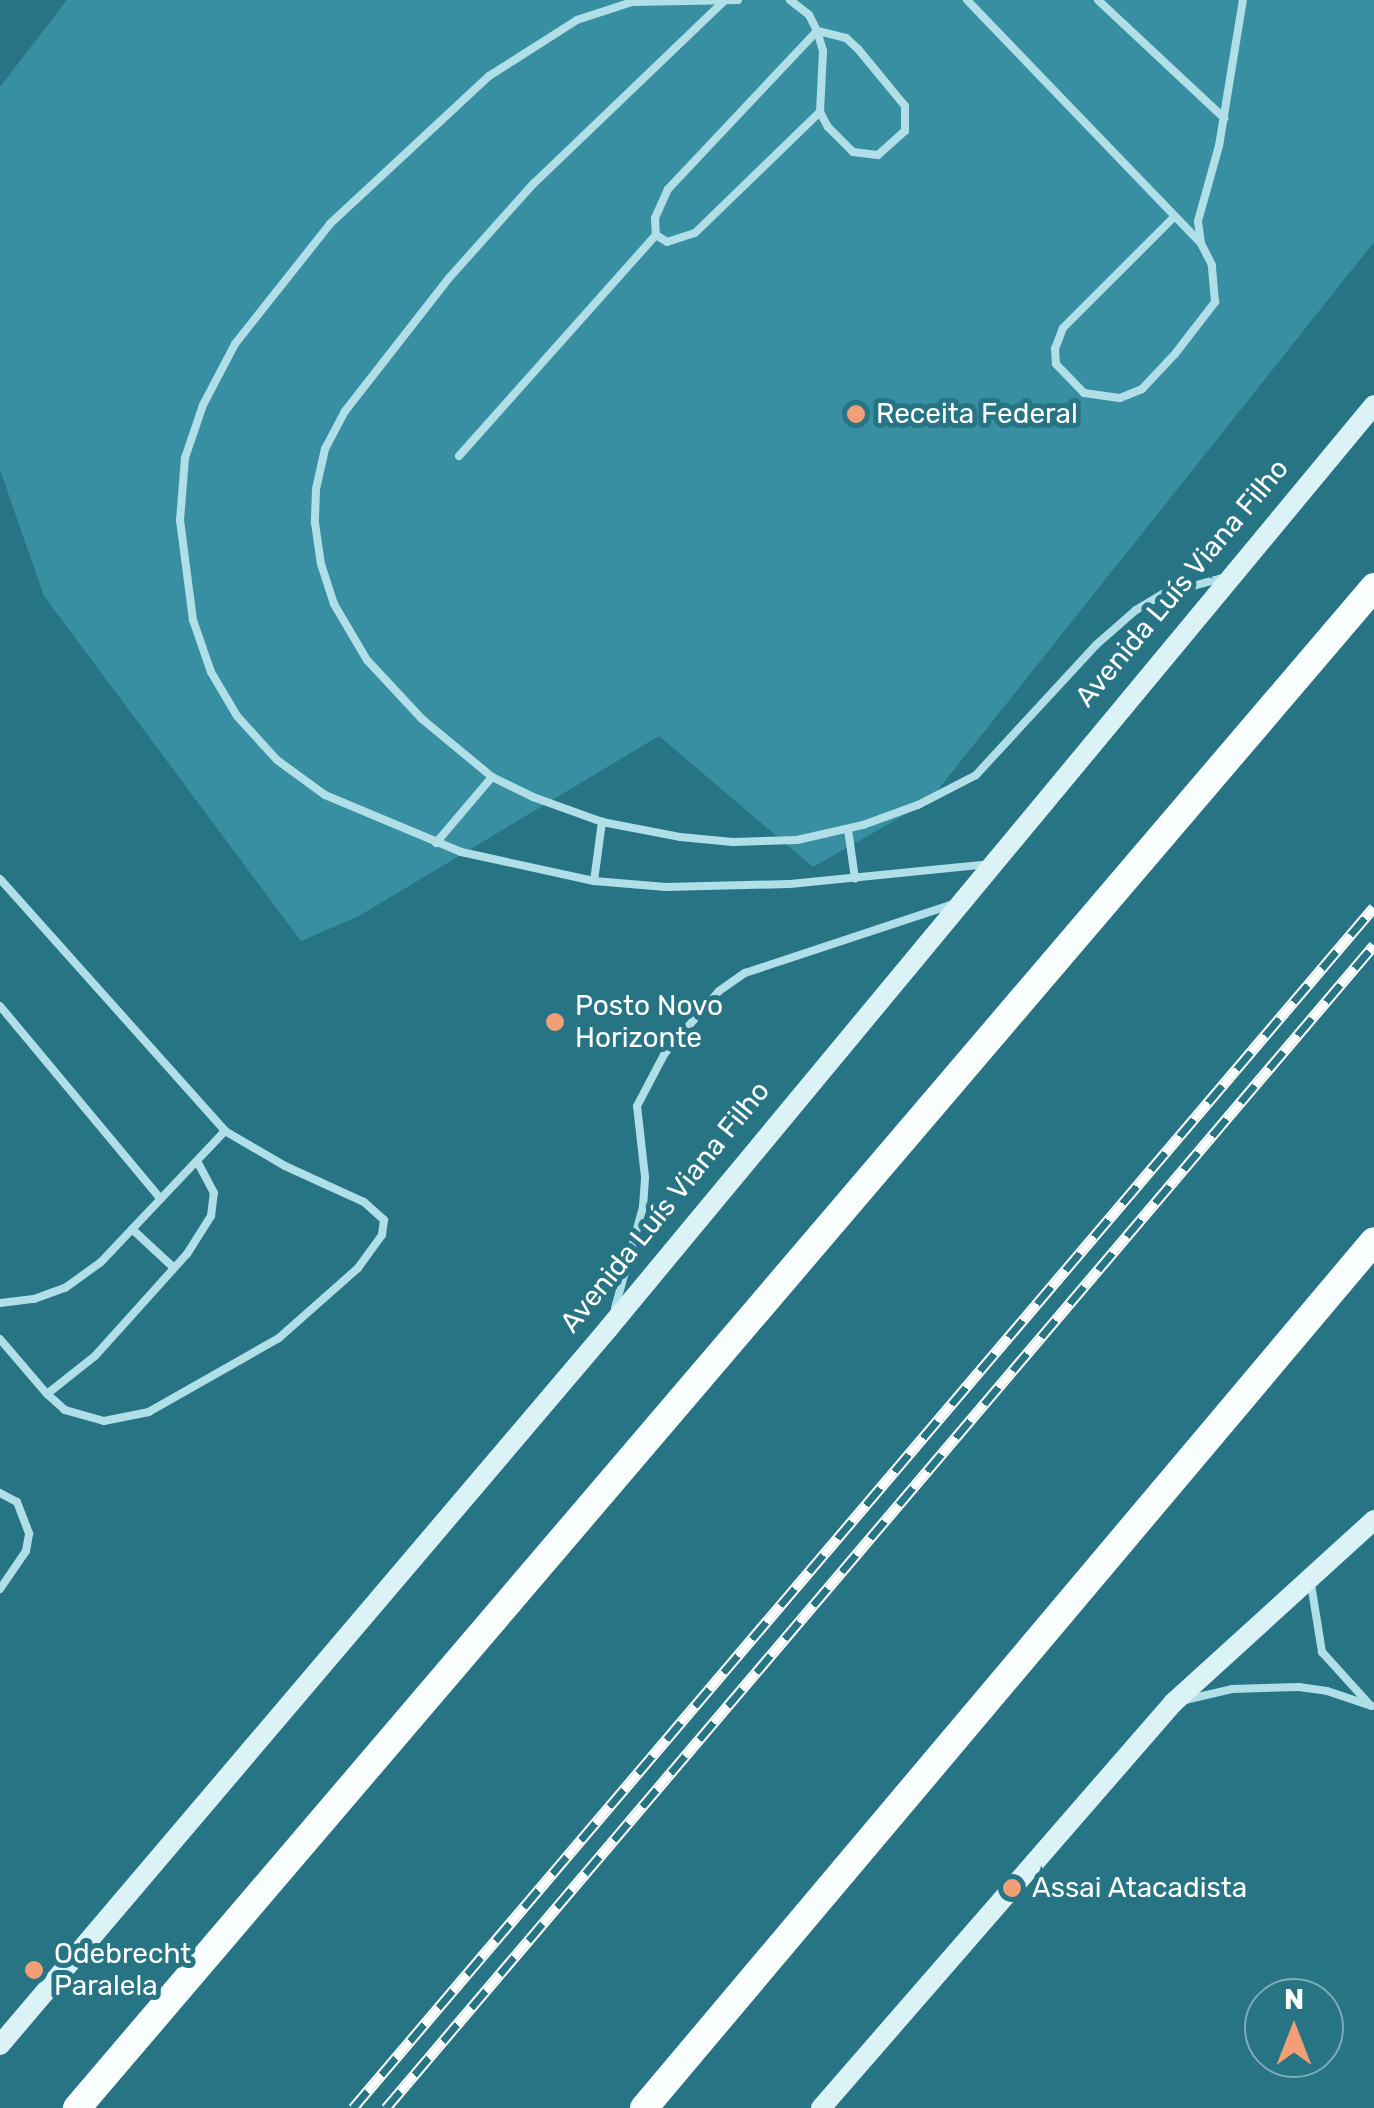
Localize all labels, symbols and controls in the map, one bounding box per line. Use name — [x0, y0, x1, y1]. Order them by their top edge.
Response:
place label: Receita Federal — [876, 397, 1078, 431]
marker: Receita Federal — [845, 403, 867, 425]
street label: Avenida Luís Viana Filho — [1068, 452, 1296, 714]
place label: Posto Novo Horizonte — [575, 989, 723, 1055]
marker: Posto Novo Horizonte — [544, 1011, 566, 1033]
street label: Avenida Luís Viana Filho — [553, 1074, 777, 1340]
place label: Assai Atacadista — [1032, 1871, 1248, 1905]
marker: Assai Atacadista — [1001, 1877, 1023, 1899]
place label: Odebrecht Paralela — [54, 1937, 191, 2003]
marker: Odebrecht Paralela — [23, 1959, 45, 1981]
north arrow — [1244, 1978, 1344, 2078]
text: N — [1284, 1983, 1304, 2016]

